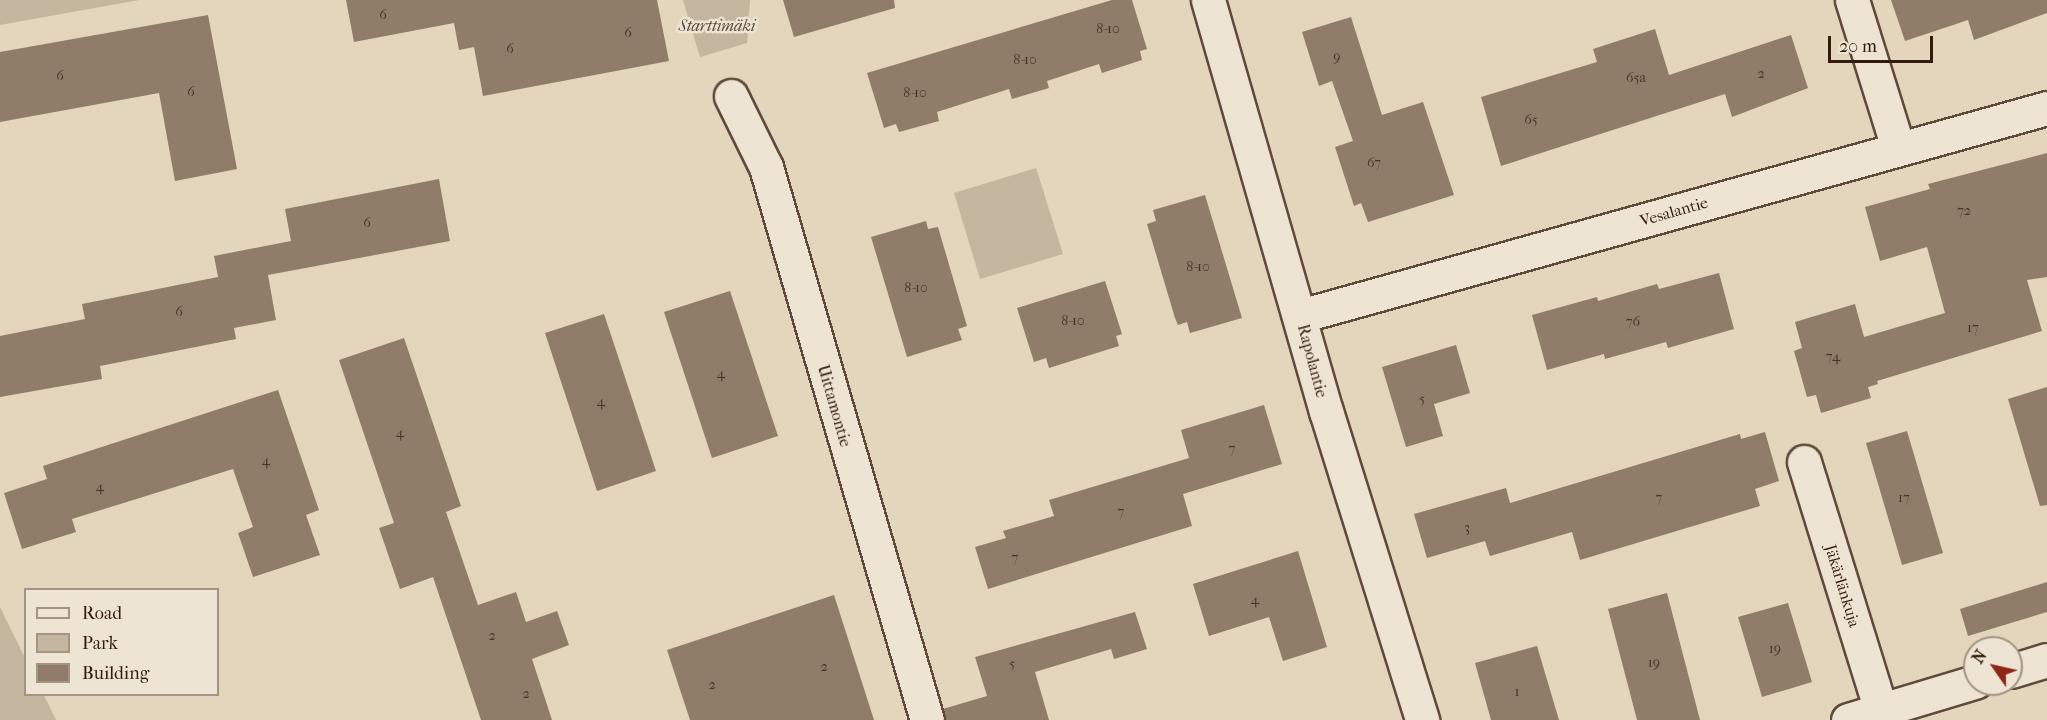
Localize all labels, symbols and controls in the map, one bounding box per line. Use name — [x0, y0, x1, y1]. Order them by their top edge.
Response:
house number: 6 — [379, 7, 387, 23]
park label: Starttimäki — [679, 16, 755, 36]
house number: 8-10 — [1096, 21, 1120, 37]
scale bar — [1831, 24, 1936, 62]
house number: 6 — [624, 25, 632, 41]
text: 20 m — [1839, 36, 1877, 57]
house number: 6 — [506, 41, 514, 57]
house number: 9 — [1333, 49, 1341, 65]
house number: 8-10 — [1013, 52, 1037, 68]
house number: 2 — [1757, 66, 1765, 82]
house number: 6 — [56, 68, 64, 84]
house number: 65a — [1626, 70, 1646, 86]
house number: 6 — [187, 84, 195, 100]
house number: 8-10 — [903, 85, 927, 101]
house number: 65 — [1524, 112, 1538, 128]
house number: 67 — [1367, 155, 1381, 171]
street label: Vesalantie — [1638, 193, 1710, 231]
house number: 72 — [1957, 203, 1971, 219]
house number: 6 — [363, 215, 371, 231]
house number: 8-10 — [1186, 259, 1210, 275]
house number: 8-10 — [904, 280, 928, 296]
house number: 6 — [175, 304, 183, 320]
house number: 8-10 — [1061, 313, 1085, 329]
house number: 76 — [1626, 314, 1640, 330]
house number: 17 — [1967, 320, 1979, 336]
street label: Rapolantie — [1293, 322, 1331, 400]
house number: 74 — [1826, 349, 1840, 365]
street label: Uittamontie — [813, 363, 855, 449]
house number: 4 — [717, 366, 725, 382]
house number: 5 — [1419, 391, 1425, 407]
house number: 4 — [597, 394, 605, 410]
house number: 4 — [396, 425, 404, 441]
house number: 7 — [1229, 441, 1235, 457]
house number: 4 — [262, 453, 270, 469]
house number: 4 — [96, 479, 104, 495]
house number: 7 — [1656, 490, 1662, 506]
house number: 17 — [1898, 490, 1910, 506]
house number: 7 — [1118, 504, 1124, 520]
house number: 3 — [1464, 520, 1470, 536]
street label: Jäkärlänkuja — [1820, 542, 1864, 630]
house number: 7 — [1012, 550, 1018, 566]
legend — [24, 588, 219, 696]
house number: 4 — [1251, 592, 1259, 608]
text: Road — [82, 603, 122, 624]
house number: 2 — [488, 628, 496, 644]
text: Park — [82, 633, 118, 654]
north arrow — [1963, 636, 2023, 696]
house number: 19 — [1769, 641, 1781, 657]
text: N — [1968, 646, 1991, 667]
house number: 19 — [1648, 655, 1660, 671]
house number: 5 — [1009, 656, 1015, 672]
house number: 2 — [820, 659, 828, 675]
text: Building — [82, 663, 149, 684]
house number: 2 — [708, 677, 716, 693]
house number: 1 — [1515, 684, 1519, 700]
house number: 2 — [522, 686, 530, 702]

